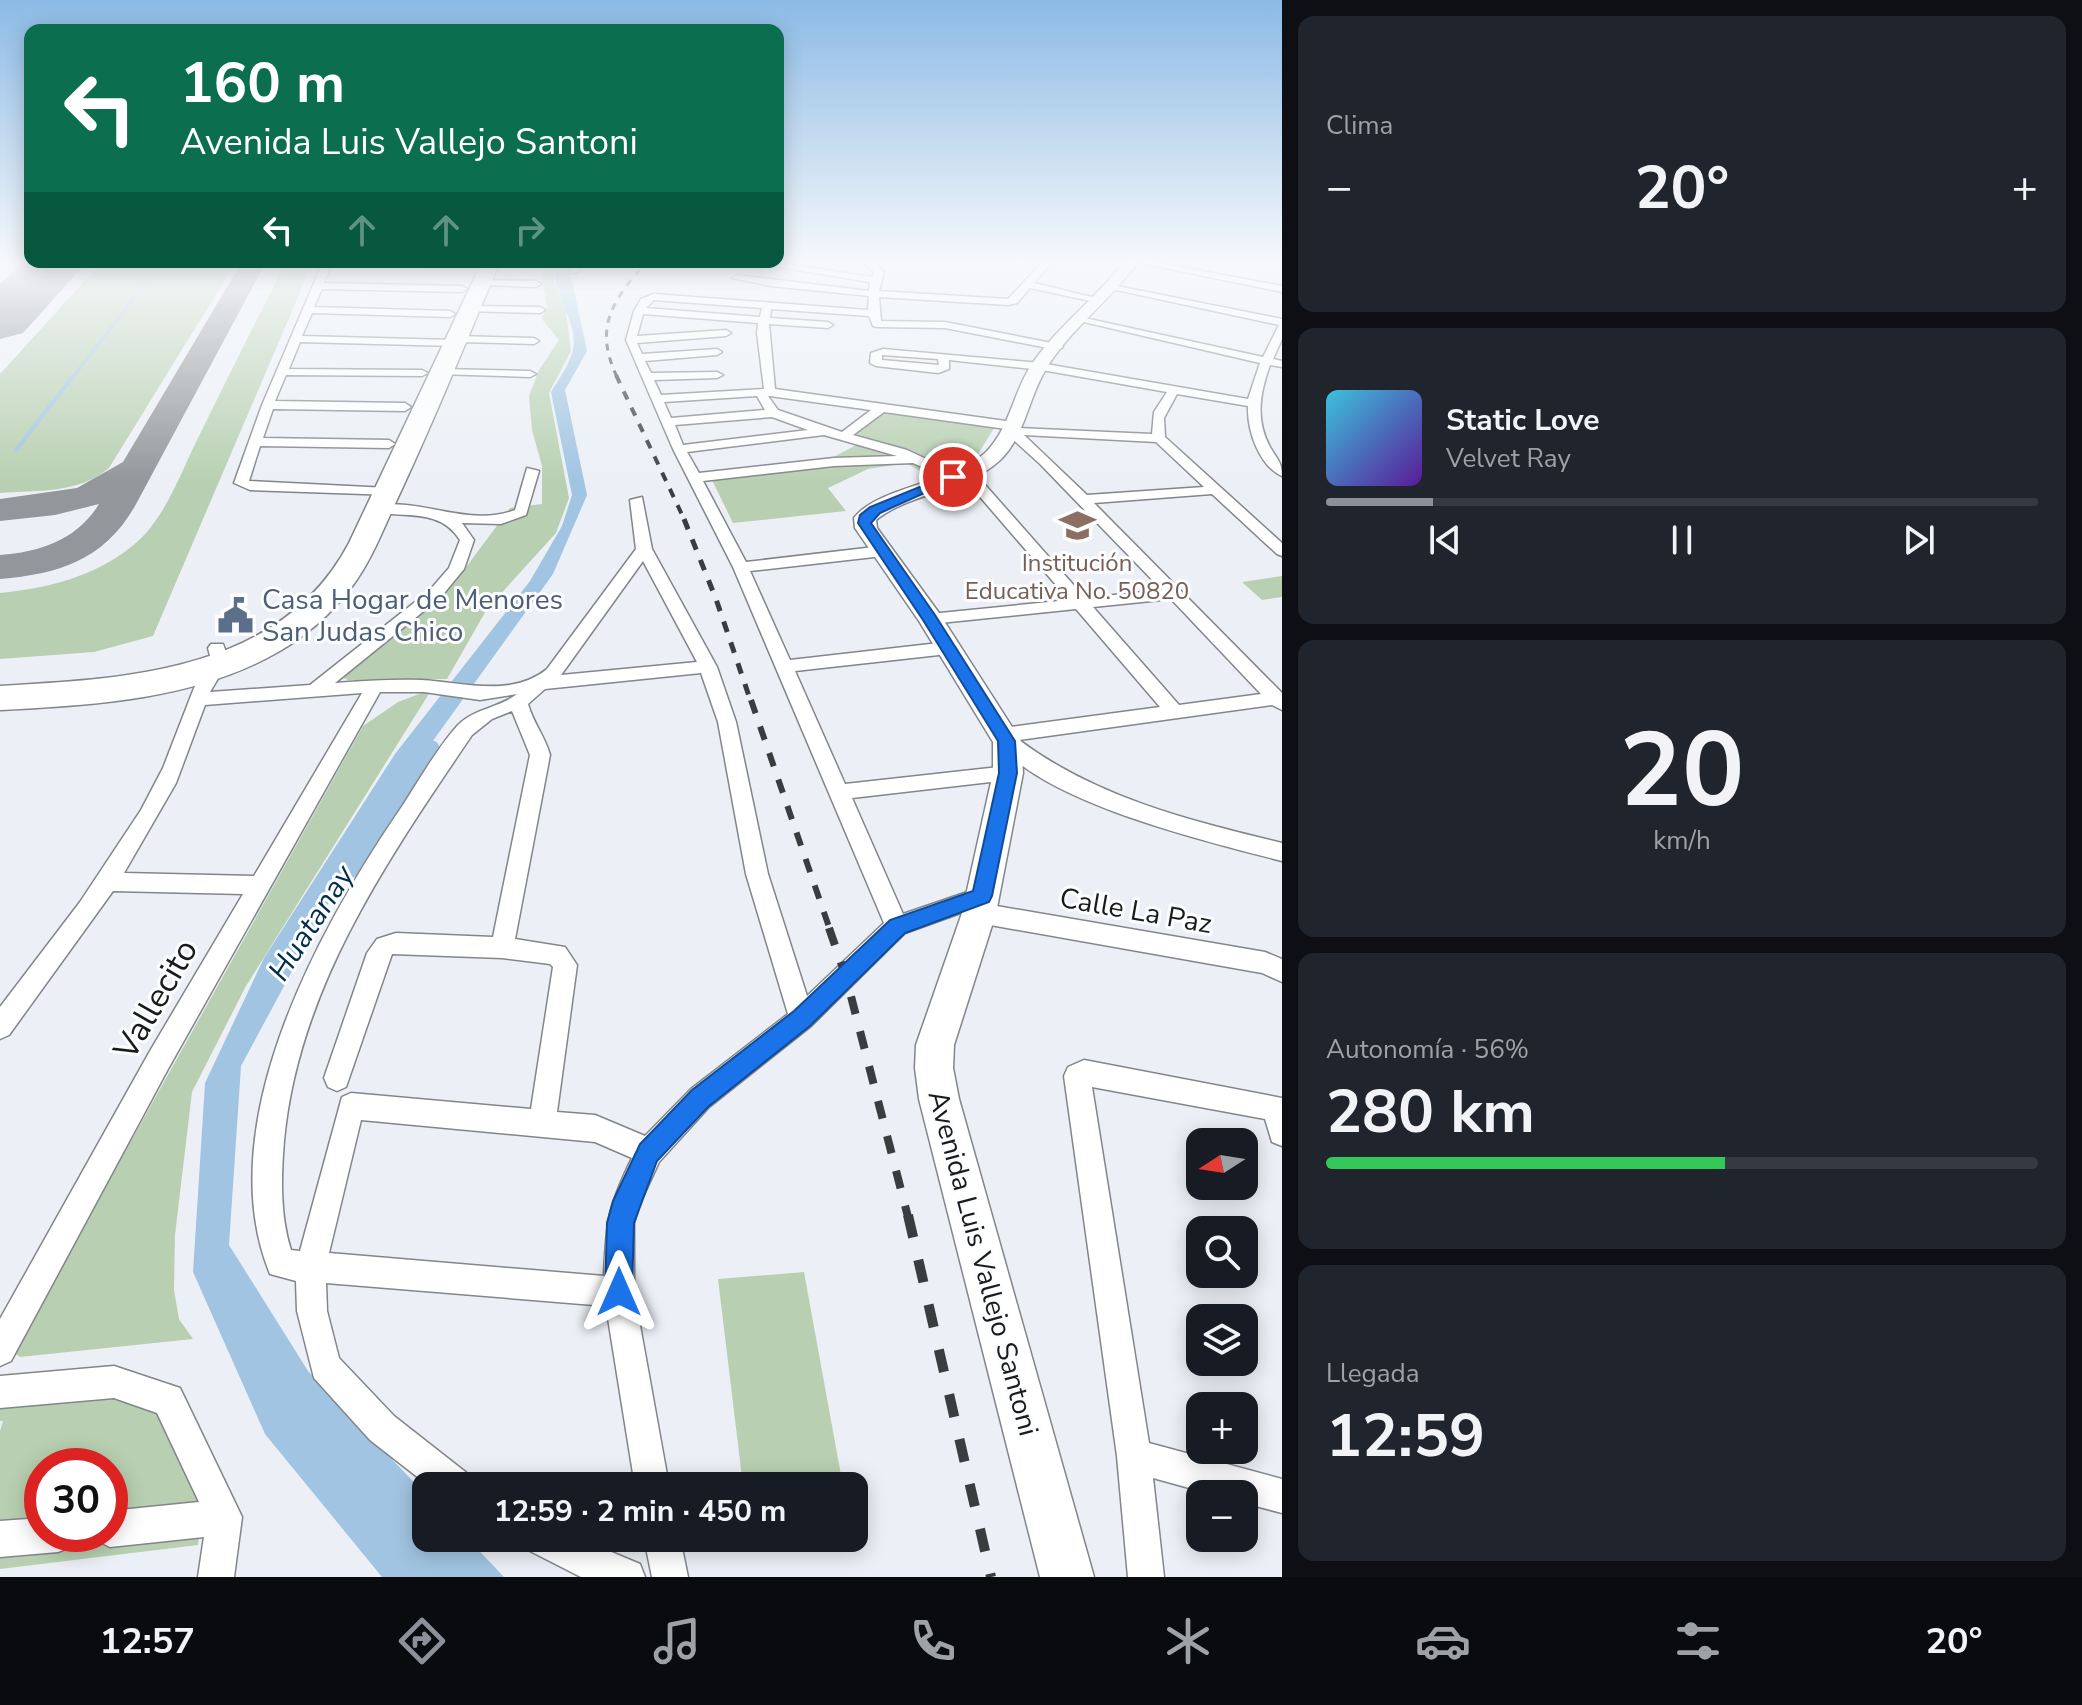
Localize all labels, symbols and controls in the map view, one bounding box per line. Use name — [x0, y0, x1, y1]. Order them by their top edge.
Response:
text: 160 m — [180, 45, 345, 122]
icon: left — [48, 56, 152, 160]
text: Clima — [1326, 108, 1393, 143]
text: Avenida Luis Vallejo Santoni — [180, 118, 638, 167]
text: 20° — [1635, 147, 1729, 229]
text: − — [1326, 158, 1352, 218]
text: + — [2012, 158, 2038, 218]
icon: left — [256, 208, 300, 252]
icon: ahead — [340, 208, 384, 252]
icon: ahead — [424, 208, 468, 252]
icon: right — [508, 208, 552, 252]
text: Static Love — [1446, 400, 1600, 441]
text: Velvet Ray — [1446, 441, 1571, 476]
pin — [919, 443, 987, 511]
icon: arrive — [931, 455, 975, 499]
school or university icon: Institución Educativa No. 50820 — [1058, 507, 1096, 545]
icon: previous — [1423, 518, 1467, 562]
icon: pause — [1660, 518, 1704, 562]
icon: next — [1897, 518, 1941, 562]
place label: Institución Educativa No. 50820 — [965, 547, 1189, 607]
place label: Casa Hogar de Menores San Judas Chico — [262, 581, 563, 651]
public building icon: Casa Hogar de Menores San Judas Chico — [217, 596, 255, 634]
text: 20 — [1620, 700, 1744, 842]
text: km/h — [1653, 823, 1711, 858]
water label: Huatanay — [259, 856, 365, 989]
street label: Calle La Paz — [1057, 879, 1215, 943]
street label: Vallecito — [102, 931, 209, 1069]
text: Autonomía · 56% — [1326, 1032, 1529, 1067]
text: 280 km — [1326, 1071, 1535, 1153]
street label: Avenida Luis Vallejo Santoni — [919, 1086, 1047, 1440]
north arrow — [1186, 1128, 1258, 1200]
map controls — [1186, 1128, 1258, 1552]
button: search — [1186, 1216, 1258, 1288]
position arrow — [577, 1250, 661, 1334]
button: layers — [1186, 1304, 1258, 1376]
text: Llegada — [1326, 1356, 1419, 1391]
button: + — [1186, 1392, 1258, 1464]
text: 12:59 — [1326, 1395, 1485, 1477]
speed limit sign: 30 — [24, 1448, 128, 1552]
button: − — [1186, 1480, 1258, 1552]
text: 12:59 · 2 min · 450 m — [494, 1491, 786, 1532]
icon: directions — [394, 1613, 450, 1669]
icon: music — [649, 1613, 705, 1669]
icon: phone — [905, 1613, 961, 1669]
icon: climate — [1160, 1613, 1216, 1669]
icon: car — [1415, 1613, 1471, 1669]
icon: filters — [1670, 1613, 1726, 1669]
text: 12:57 — [100, 1617, 195, 1666]
text: 20° — [1925, 1617, 1982, 1666]

